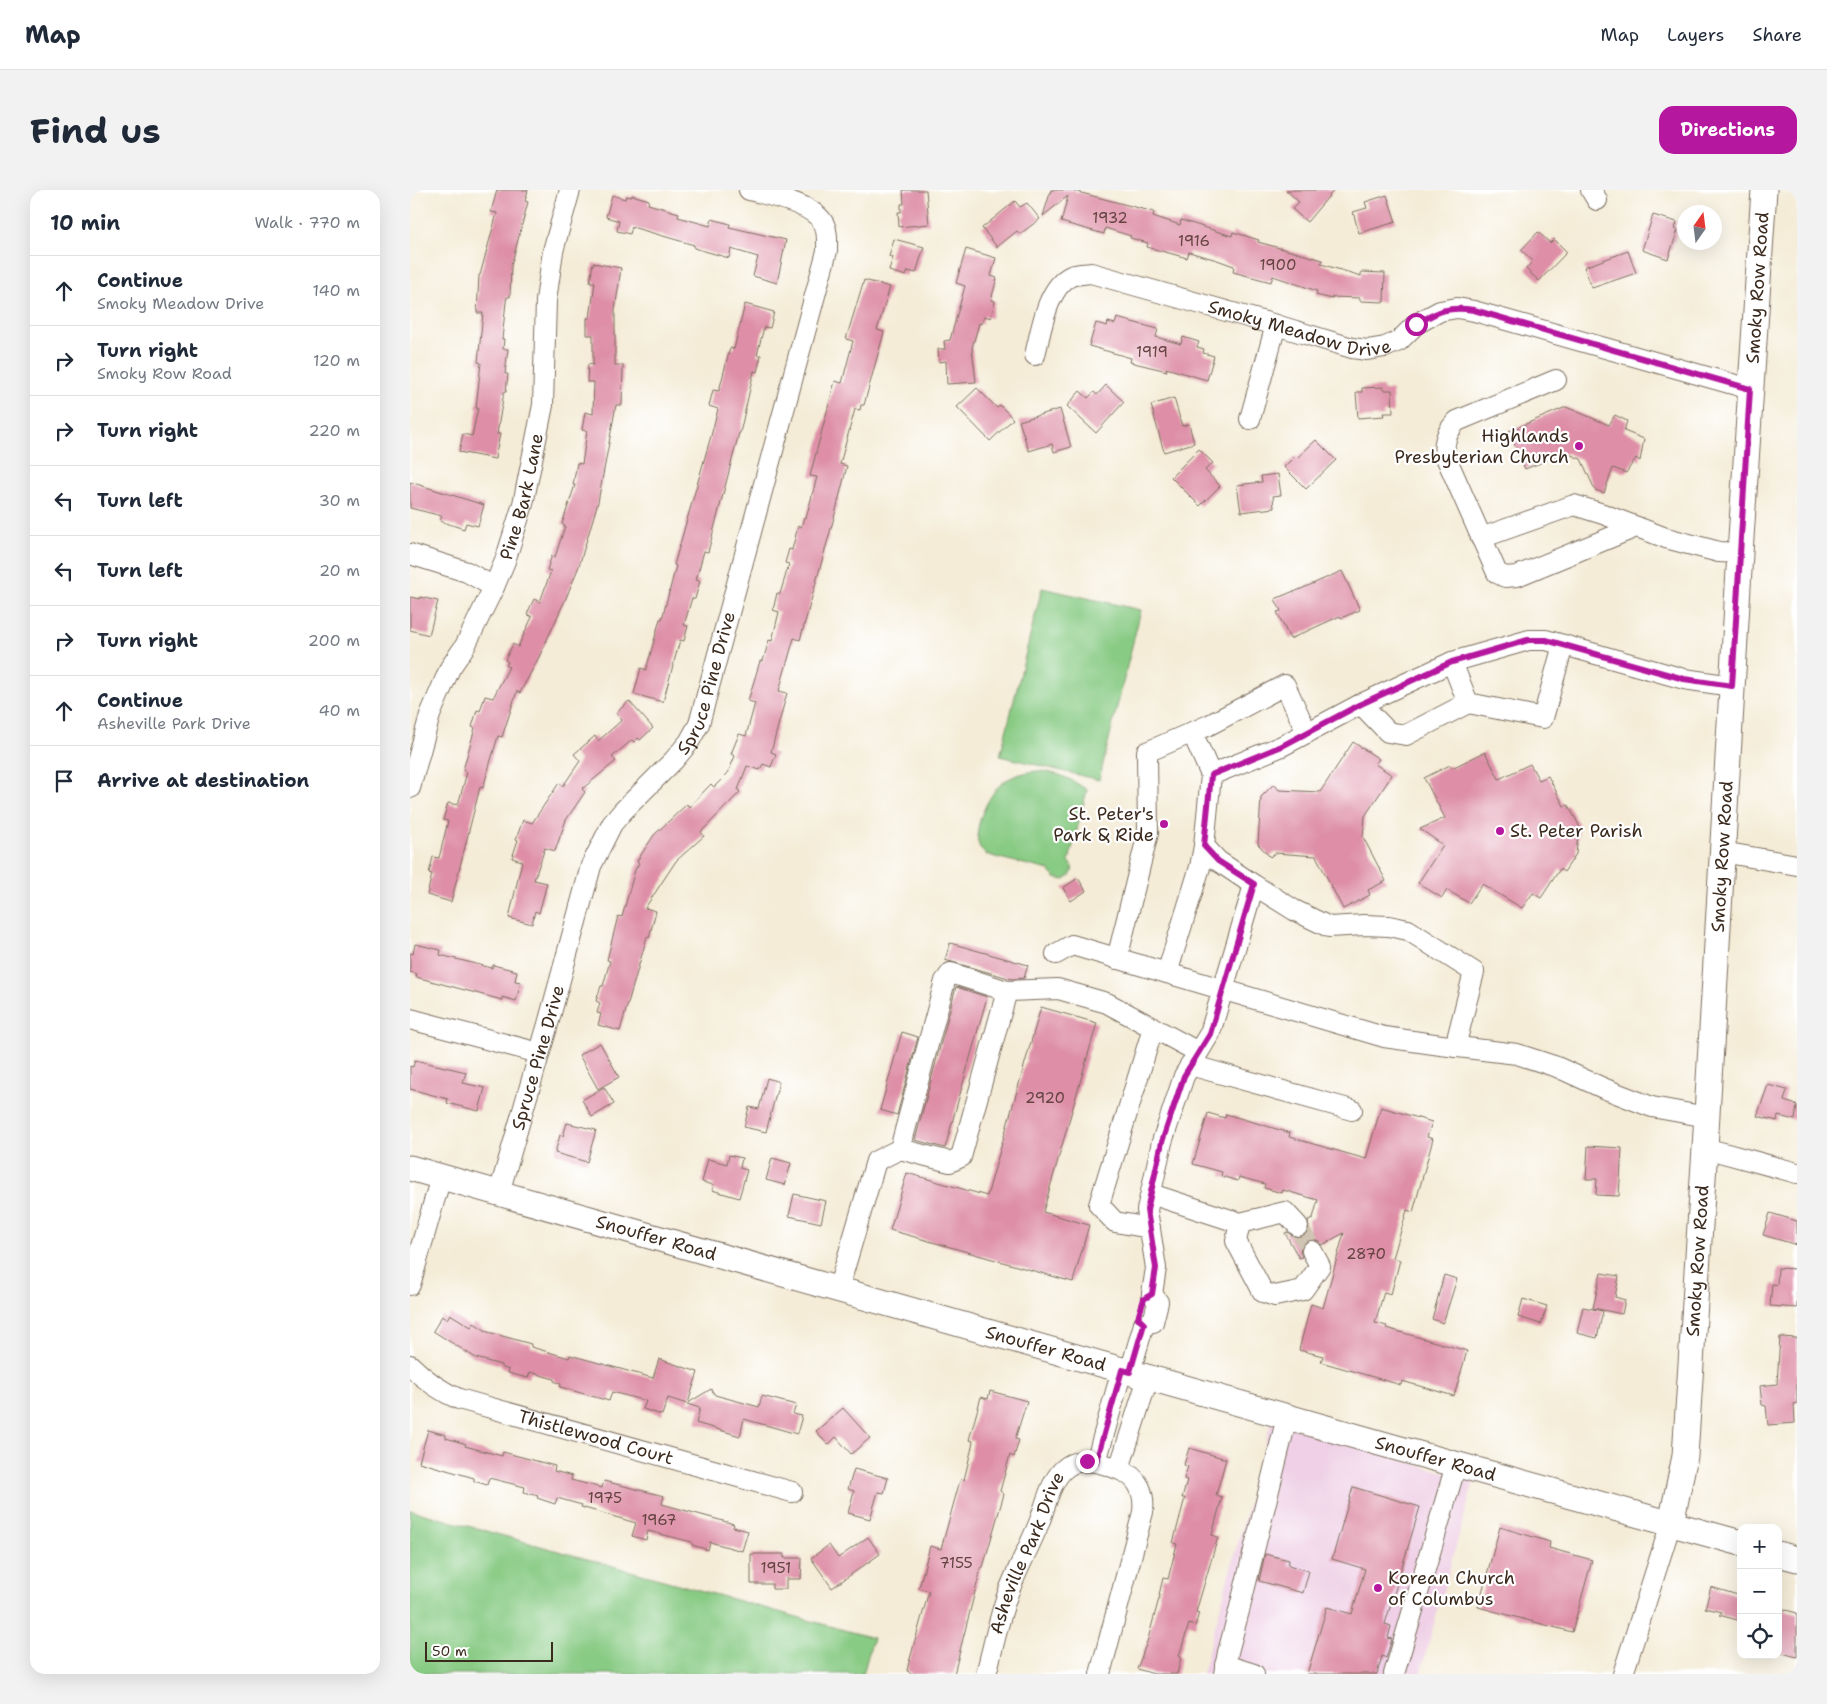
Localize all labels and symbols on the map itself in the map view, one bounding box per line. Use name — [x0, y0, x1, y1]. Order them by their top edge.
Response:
north arrow — [1677, 205, 1722, 250]
house number: 1932 — [1092, 208, 1128, 228]
street label: Smoky Row Road — [1741, 211, 1775, 364]
house number: 1916 — [1178, 231, 1210, 251]
house number: 1900 — [1260, 255, 1296, 275]
street label: Smoky Meadow Drive — [1205, 294, 1395, 362]
route start — [1405, 313, 1428, 336]
house number: 1919 — [1136, 342, 1168, 362]
place label: Highlands Presbyterian Church — [1394, 424, 1569, 469]
street label: Pine Bark Lane — [494, 431, 549, 563]
marker: Highlands Presbyterian Church — [1573, 440, 1585, 452]
street label: Spruce Pine Drive — [671, 609, 741, 760]
street label: Smoky Row Road — [1706, 780, 1739, 933]
place label: St. Peter's Park & Ride — [1053, 802, 1154, 847]
marker: St. Peter's Park & Ride — [1158, 818, 1170, 830]
place label: St. Peter Parish — [1510, 819, 1643, 843]
marker: St. Peter Parish — [1494, 825, 1506, 837]
street label: Spruce Pine Drive — [506, 982, 570, 1133]
house number: 2920 — [1025, 1088, 1065, 1108]
street label: Smoky Row Road — [1681, 1184, 1715, 1337]
street label: Snouffer Road — [593, 1209, 719, 1266]
house number: 2870 — [1346, 1244, 1386, 1264]
street label: Snouffer Road — [983, 1320, 1109, 1377]
street label: Thistlewood Court — [515, 1404, 676, 1470]
street label: Snouffer Road — [1372, 1430, 1499, 1487]
route end — [1076, 1450, 1099, 1473]
street label: Asheville Park Drive — [984, 1467, 1070, 1637]
house number: 1975 — [588, 1488, 622, 1508]
house number: 1967 — [641, 1510, 677, 1530]
house number: 7155 — [939, 1553, 973, 1573]
house number: 1951 — [761, 1558, 791, 1578]
place label: Korean Church of Columbus — [1388, 1566, 1515, 1611]
marker: Korean Church of Columbus — [1372, 1582, 1384, 1594]
scale bar — [425, 1639, 552, 1662]

